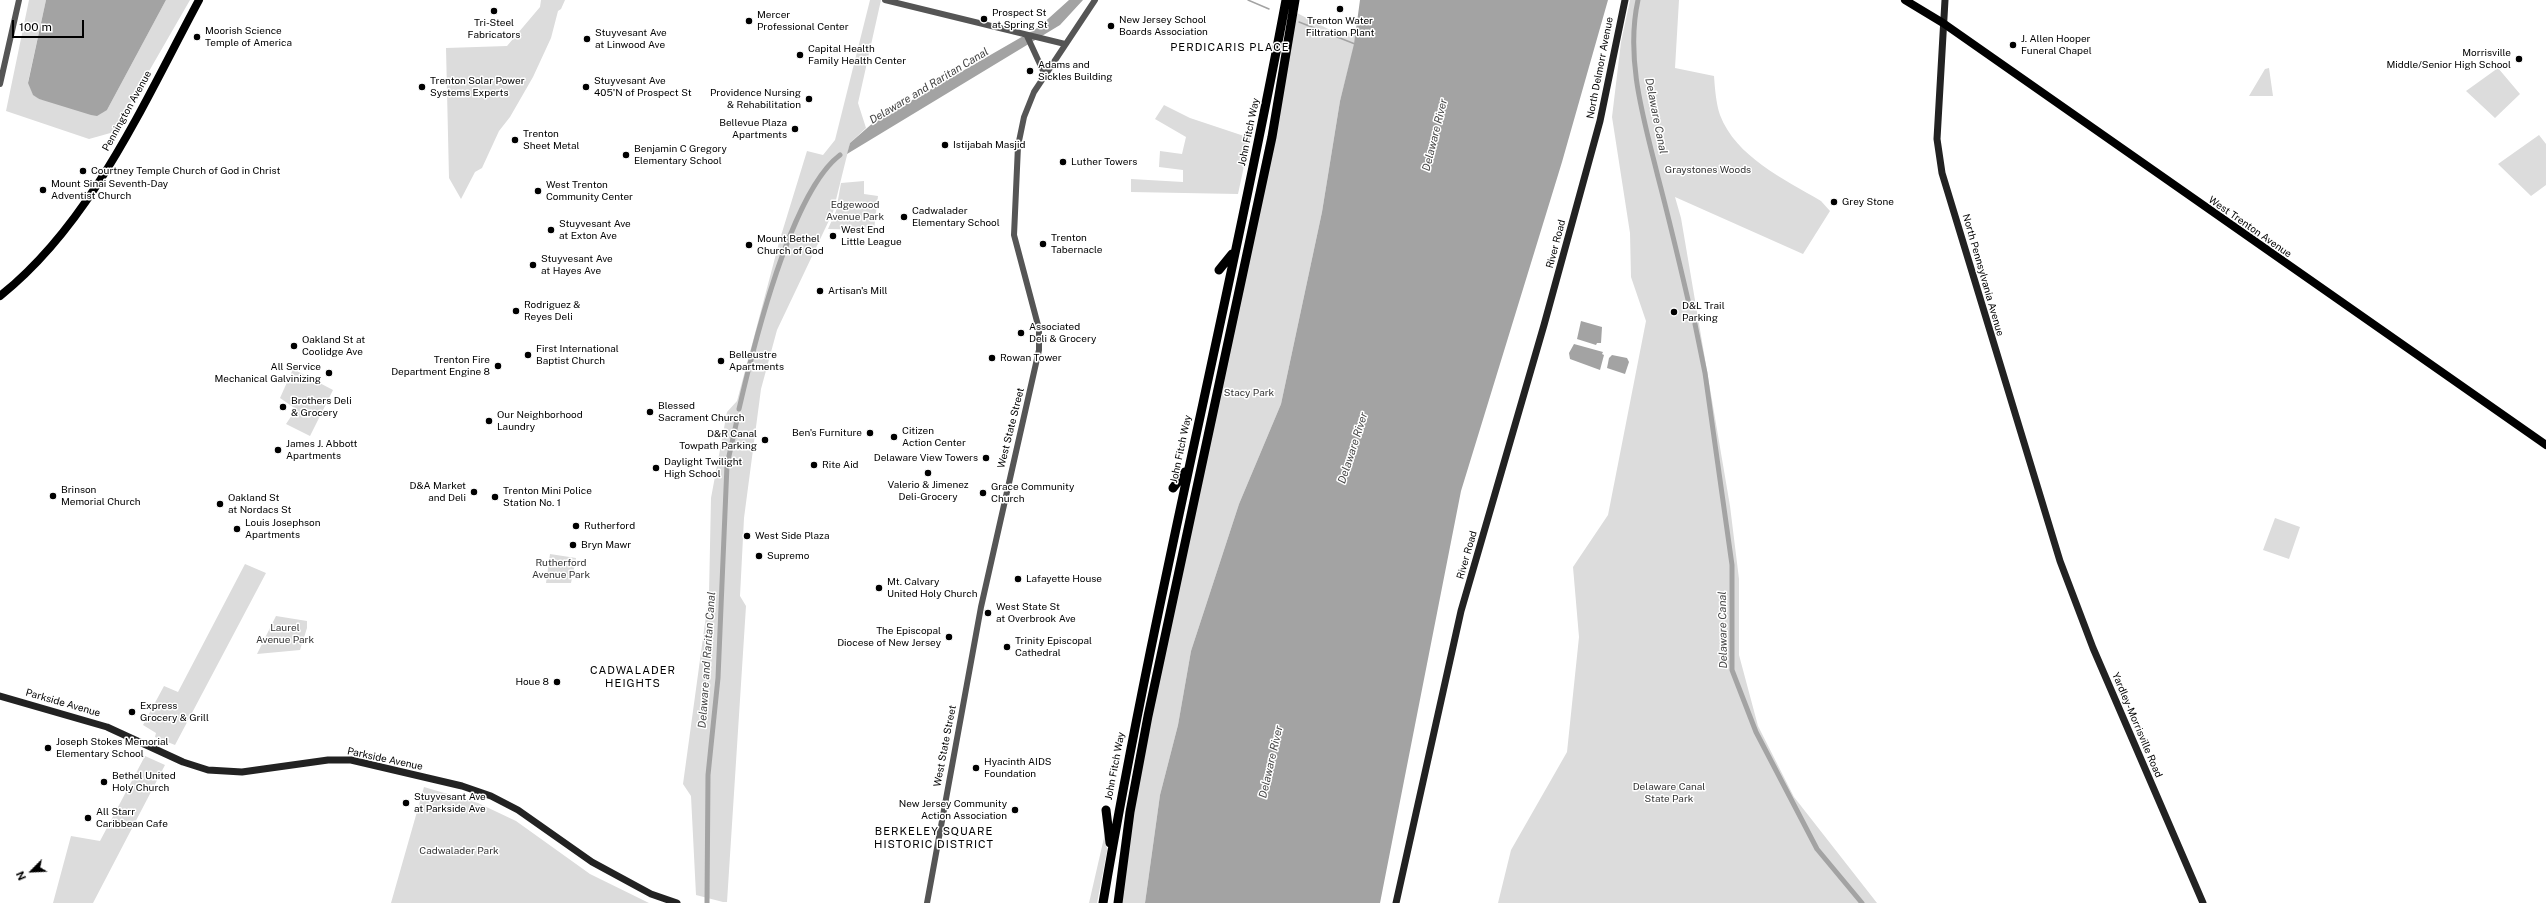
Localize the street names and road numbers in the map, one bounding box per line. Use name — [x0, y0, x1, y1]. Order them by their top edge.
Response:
street label: North Delmorr Avenue — [1584, 16, 1616, 120]
street label: Pennington Avenue — [100, 69, 154, 153]
street label: John Fitch Way — [1236, 97, 1262, 167]
street label: West Trenton Avenue — [2206, 194, 2294, 260]
street label: North Pennsylvania Avenue — [1960, 212, 2006, 338]
street label: River Road — [1544, 218, 1568, 270]
street label: West State Street — [995, 386, 1027, 470]
street label: John Fitch Way — [1168, 414, 1194, 484]
street label: River Road — [1454, 529, 1480, 581]
street label: Yardley-Morrisville Road — [2109, 671, 2165, 779]
street label: Parkside Avenue — [24, 687, 102, 719]
street label: West State Street — [931, 704, 959, 788]
street label: John Fitch Way — [1103, 731, 1127, 801]
street label: Parkside Avenue — [346, 745, 424, 773]

